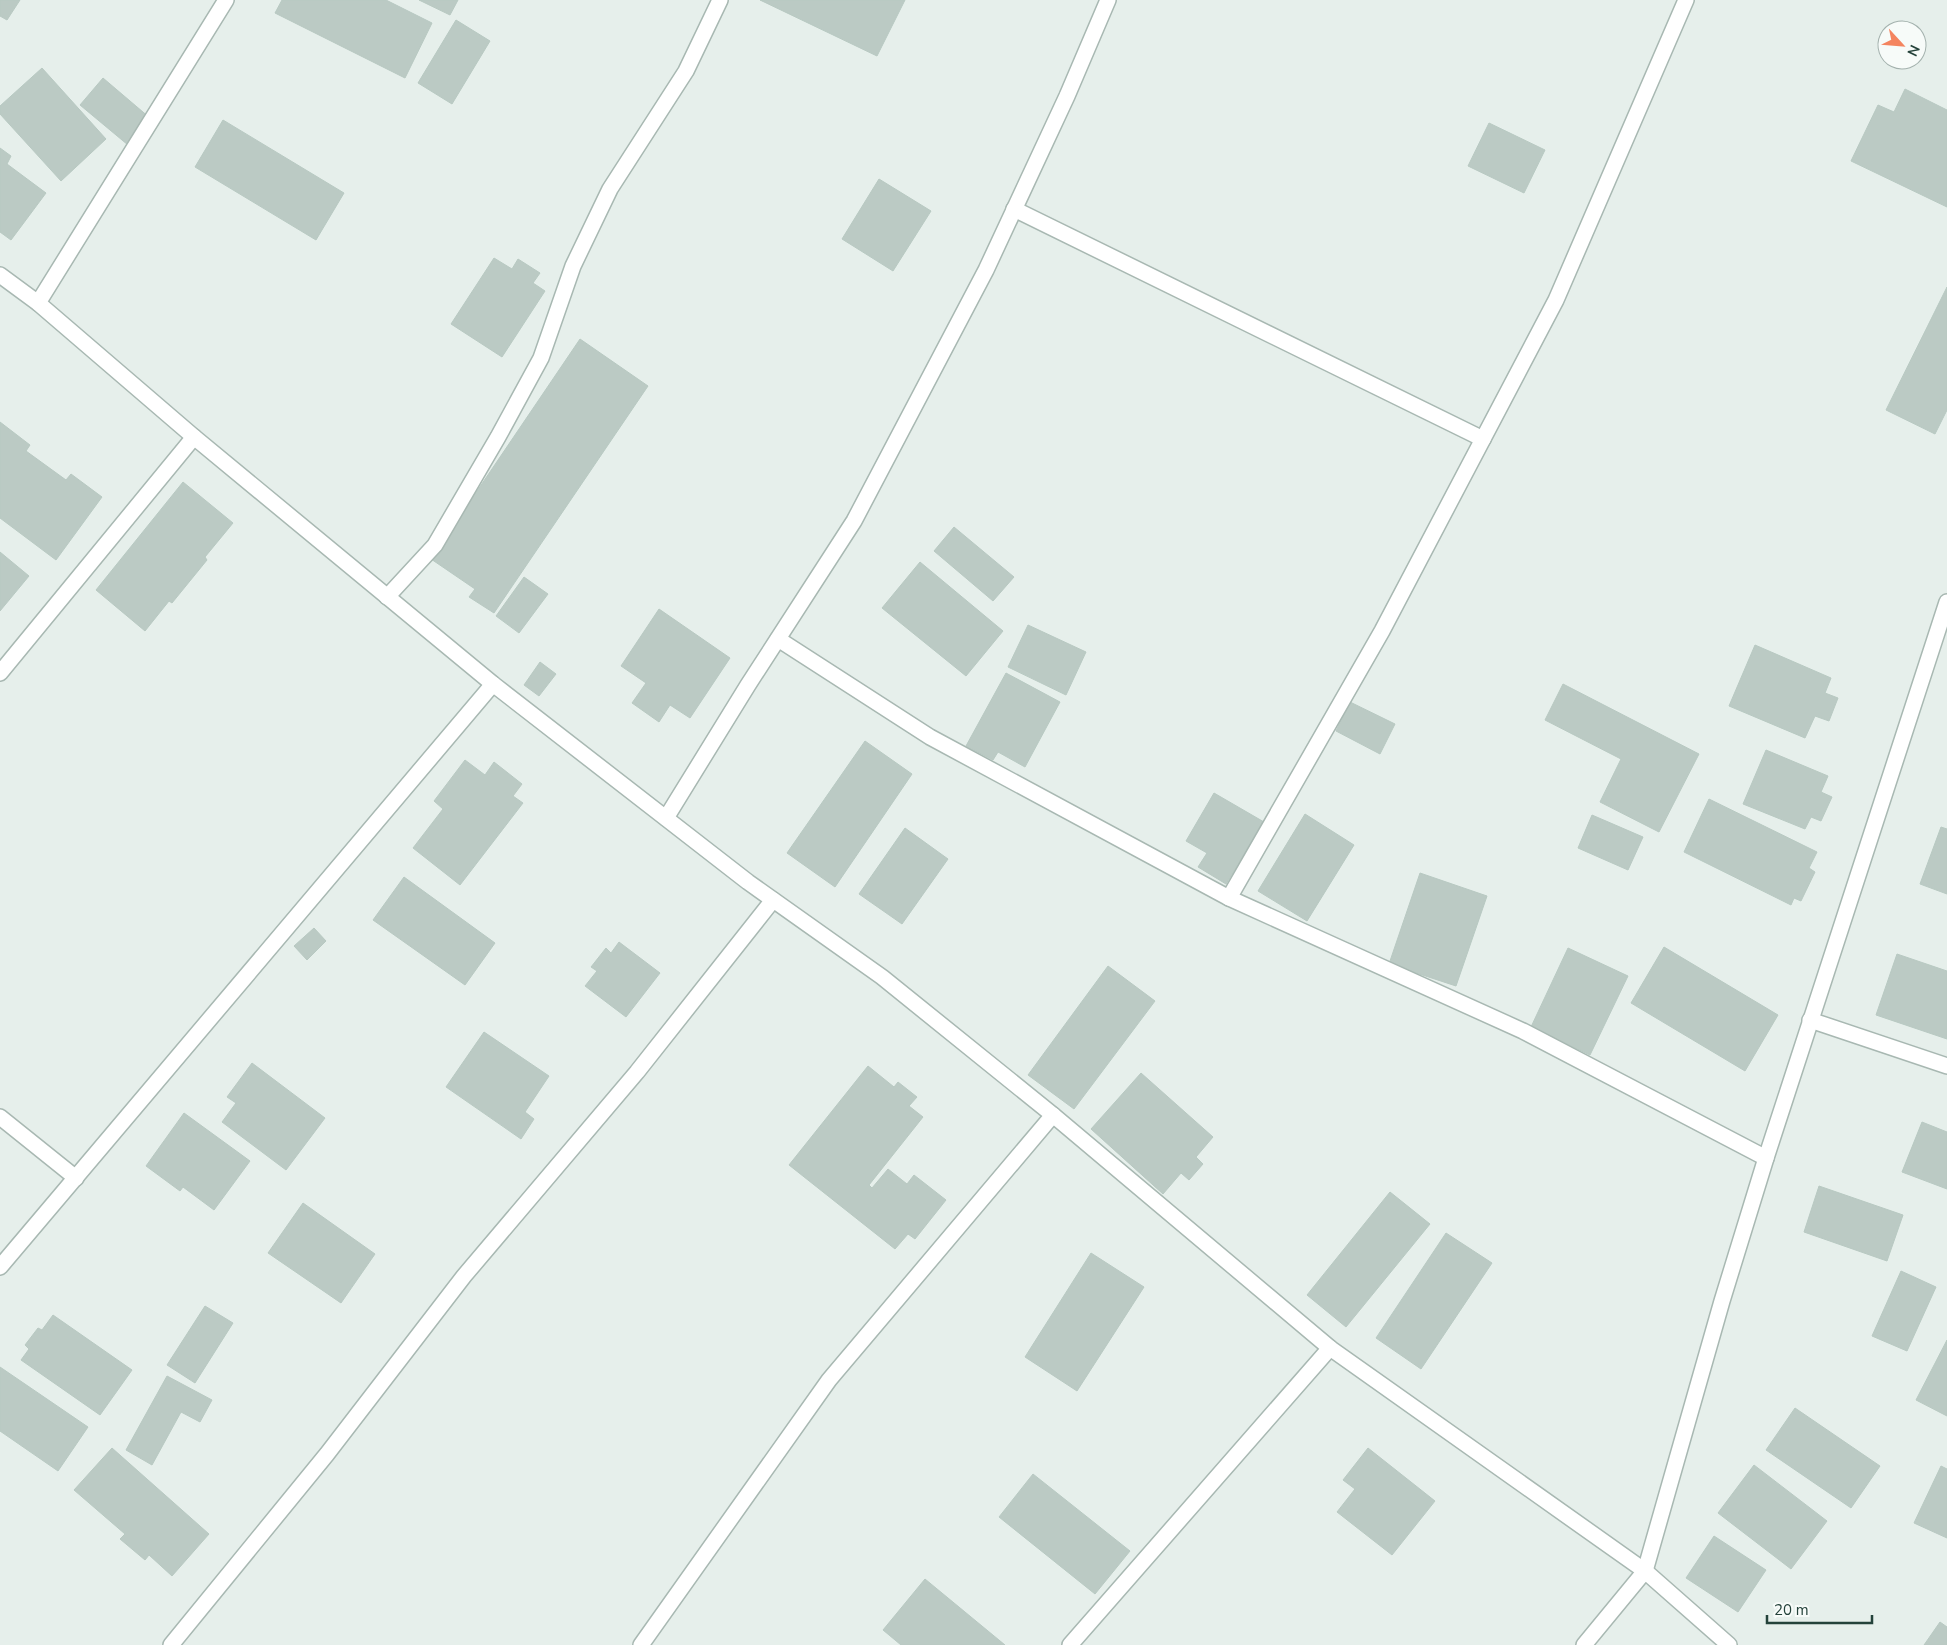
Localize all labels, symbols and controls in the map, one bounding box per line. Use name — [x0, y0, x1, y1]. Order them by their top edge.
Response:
north arrow — [1877, 20, 1927, 70]
text: N — [1902, 42, 1924, 59]
scale bar — [1767, 1592, 1872, 1624]
text: 20 m — [1774, 1600, 1809, 1620]

